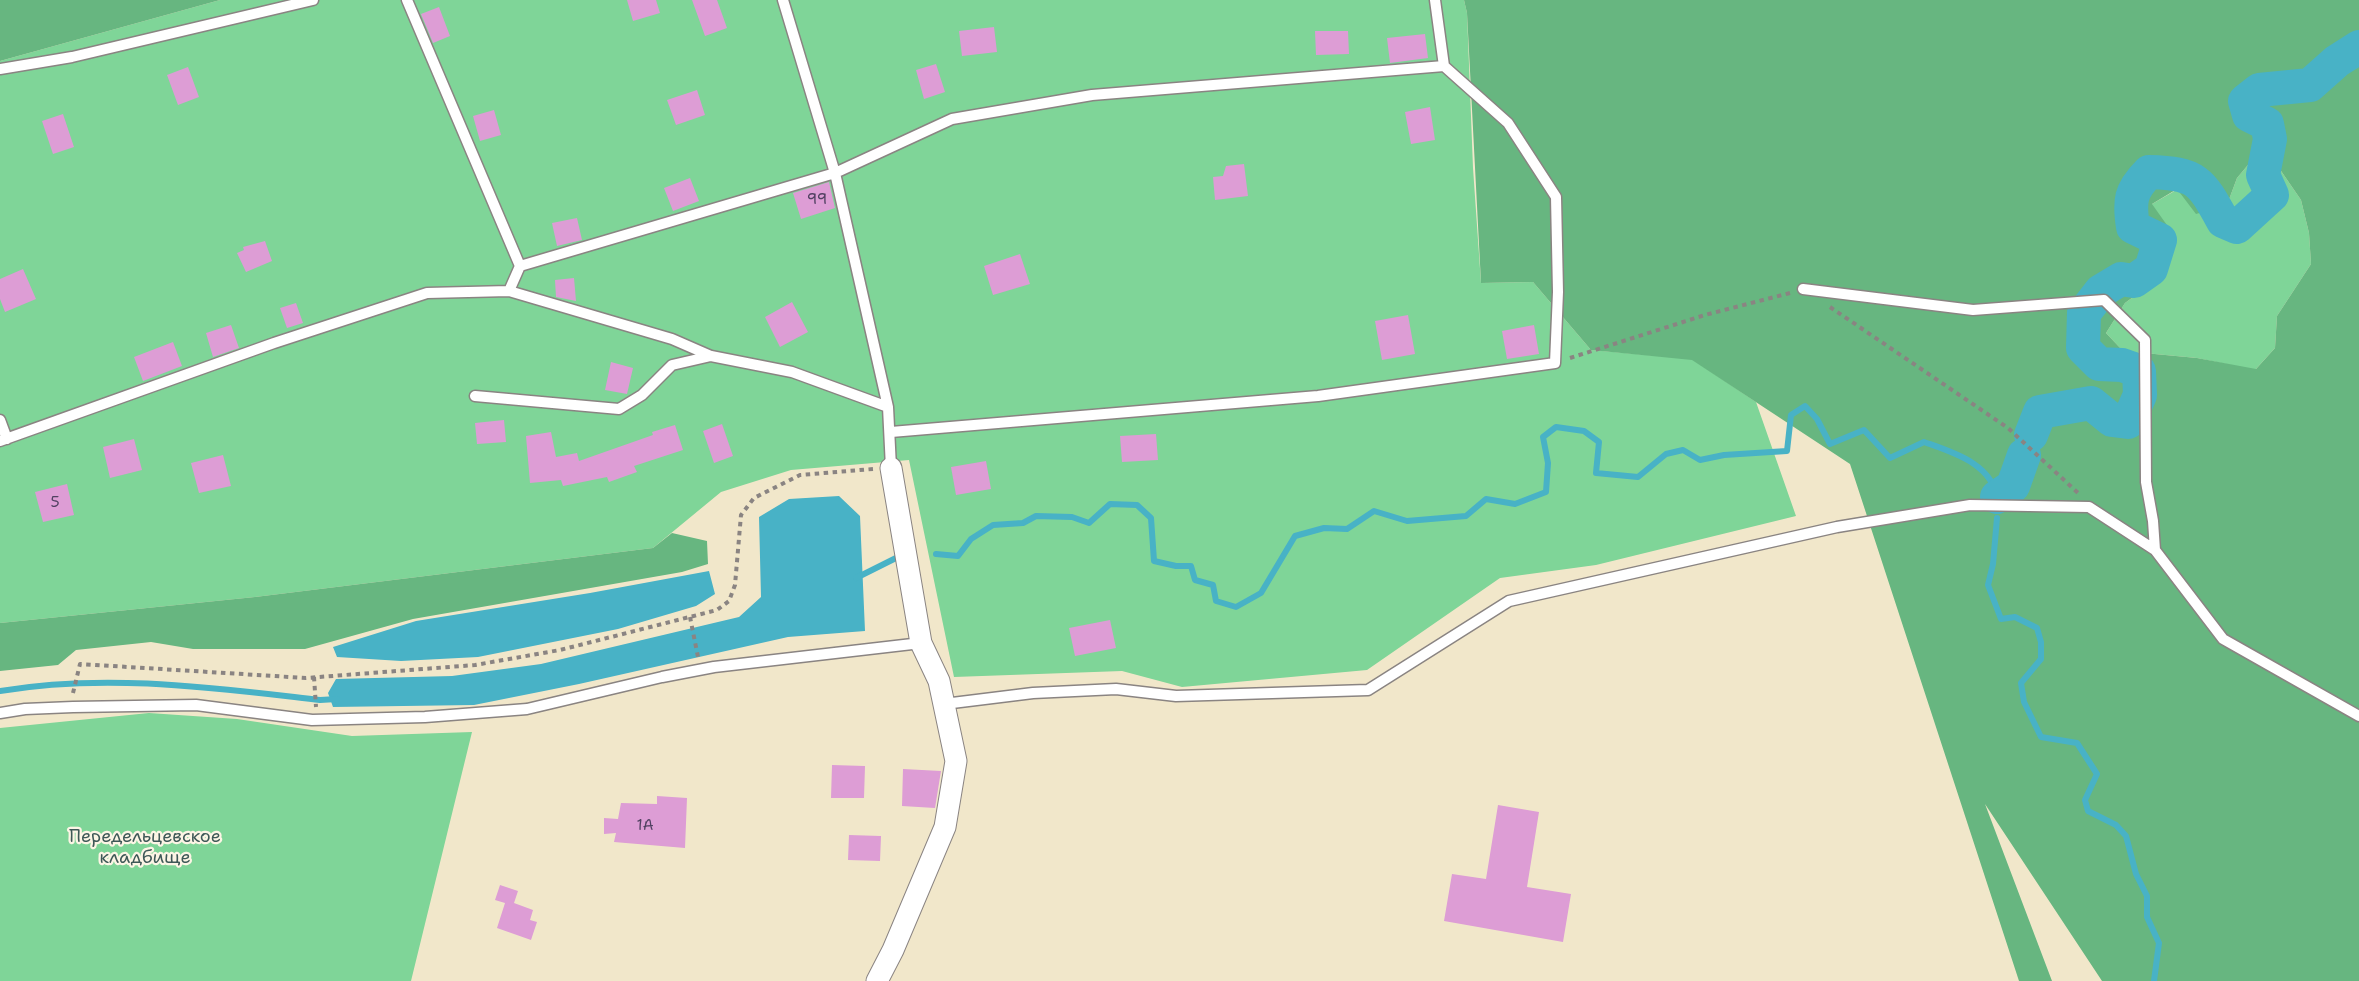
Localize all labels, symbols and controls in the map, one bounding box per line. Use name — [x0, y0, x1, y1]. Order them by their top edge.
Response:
house number: 99 — [807, 191, 827, 209]
house number: 5 — [50, 494, 60, 512]
house number: 1А — [636, 817, 654, 835]
park label: Передельцевское кладбище — [69, 826, 221, 868]

